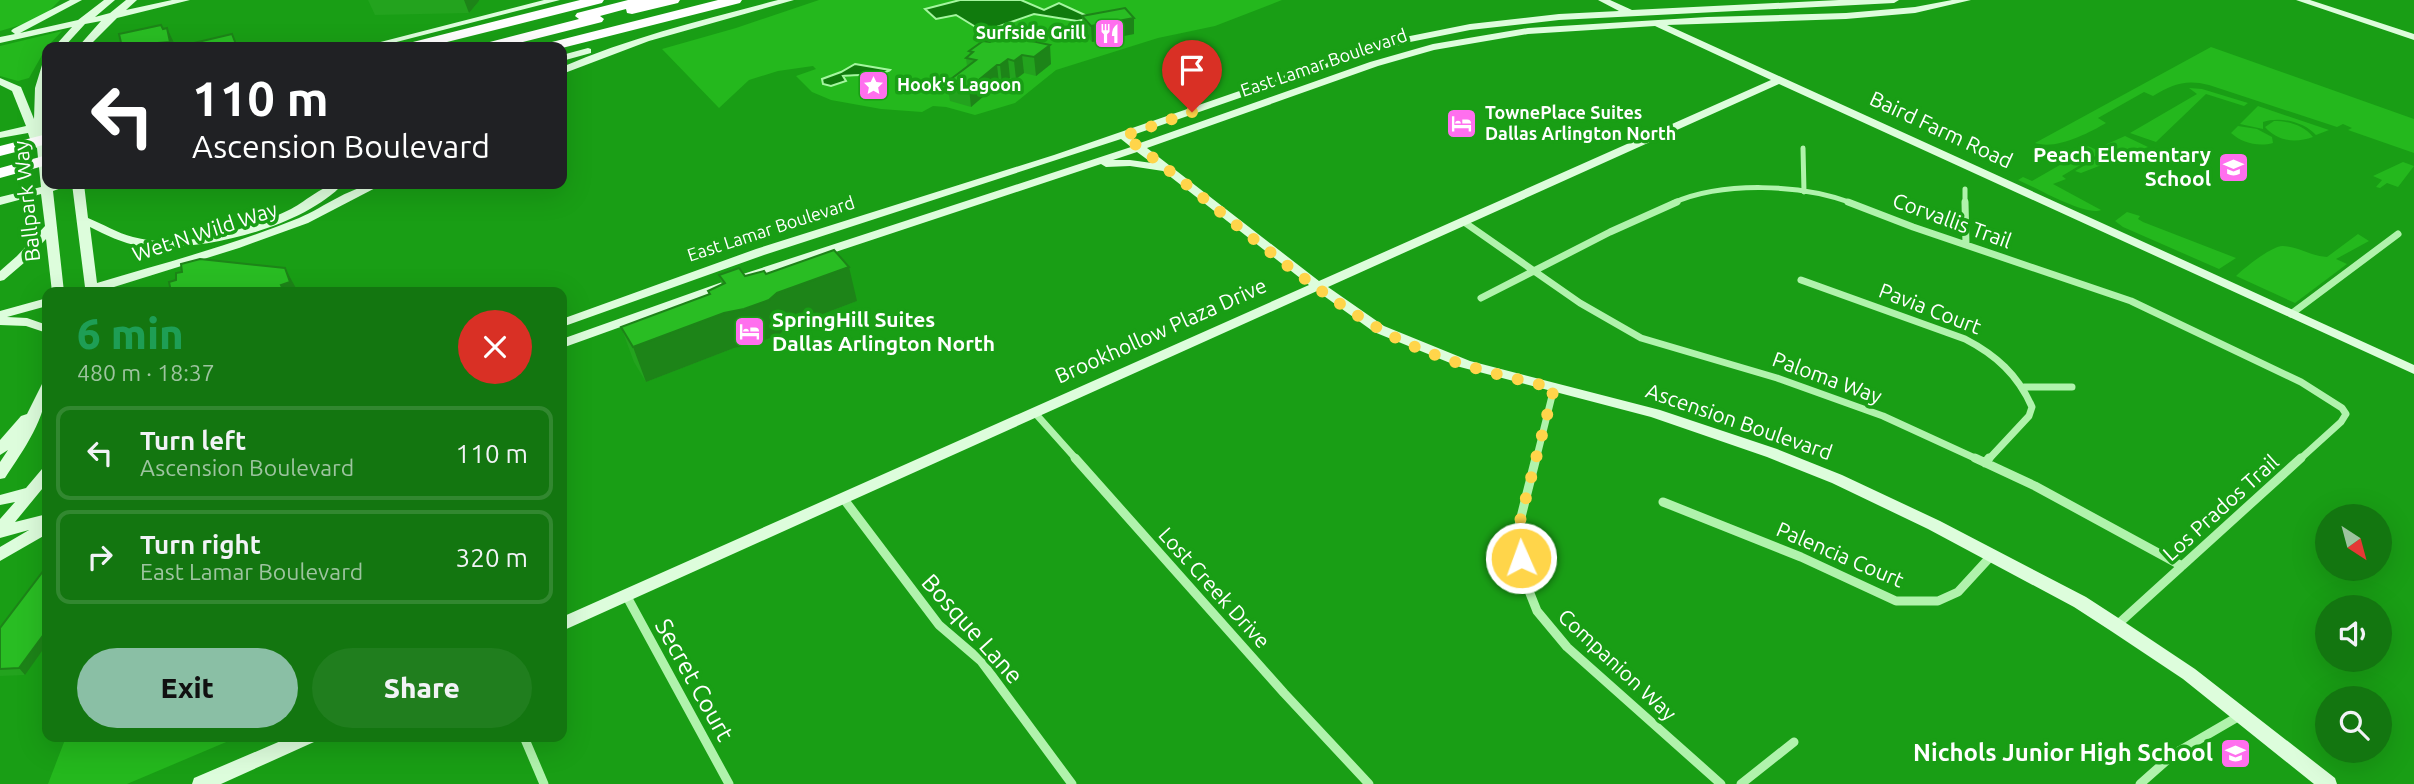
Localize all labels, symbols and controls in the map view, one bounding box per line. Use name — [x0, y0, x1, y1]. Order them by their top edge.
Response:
restaurant icon: Surfside Grill — [1092, 16, 1126, 50]
place label: Surfside Grill — [976, 22, 1087, 42]
street label: East Lamar Boulevard — [1238, 24, 1410, 100]
pin — [1162, 40, 1222, 112]
icon: arrive — [1173, 51, 1211, 89]
place icon: Hook's Lagoon — [857, 68, 891, 102]
icon: left — [77, 70, 168, 161]
text: 110 m — [192, 70, 329, 125]
place label: Hook's Lagoon — [897, 74, 1022, 94]
street label: Baird Farm Road — [1866, 86, 2017, 173]
place label: TownePlace Suites Dallas Arlington North — [1485, 102, 1676, 143]
hotel icon: TownePlace Suites Dallas Arlington North — [1445, 106, 1479, 140]
text: Ascension Boulevard — [192, 128, 490, 164]
street label: Ballpark Way — [8, 139, 44, 263]
place label: Peach Elementary School — [2033, 142, 2211, 190]
school or university icon: Peach Elementary School — [2217, 150, 2251, 184]
street label: Corvallis Trail — [1890, 187, 2015, 253]
street label: East Lamar Boulevard — [685, 192, 857, 265]
street label: Wet N Wild Way — [129, 196, 280, 266]
street label: Brookhollow Plaza Drive — [1051, 273, 1270, 388]
street label: Pavia Court — [1876, 278, 1985, 339]
place label: SpringHill Suites Dallas Arlington North — [772, 307, 995, 355]
text: 6 min — [77, 310, 184, 357]
button: close — [458, 310, 532, 384]
hotel icon: SpringHill Suites Dallas Arlington North — [732, 315, 766, 349]
street label: Paloma Way — [1769, 346, 1885, 408]
text: 480 m · 18:37 — [77, 360, 215, 385]
street label: Ascension Boulevard — [1643, 378, 1836, 464]
text: Turn left — [140, 426, 246, 455]
icon: left — [81, 434, 119, 472]
text: 110 m — [456, 439, 528, 468]
street label: Los Prados Trail — [2158, 449, 2283, 565]
text: Ascension Boulevard — [140, 455, 354, 480]
north arrow — [2315, 504, 2392, 581]
map controls — [2315, 504, 2392, 763]
street label: Palencia Court — [1773, 516, 1908, 592]
position arrow — [1484, 521, 1558, 595]
street label: Lost Creek Drive — [1154, 522, 1275, 653]
text: Turn right — [140, 530, 261, 559]
icon: right — [81, 538, 119, 576]
text: 320 m — [456, 543, 528, 572]
text: East Lamar Boulevard — [140, 559, 363, 584]
street label: Bosque Lane — [916, 568, 1028, 689]
button: sound — [2315, 595, 2392, 672]
street label: Companion Way — [1554, 604, 1682, 725]
street label: Secret Court — [650, 614, 739, 746]
button: Exit — [77, 648, 298, 728]
button: Share — [312, 648, 532, 728]
button: search — [2315, 686, 2392, 763]
school or university icon: Nichols Junior High School — [2219, 736, 2253, 770]
place label: Nichols Junior High School — [1913, 739, 2213, 766]

